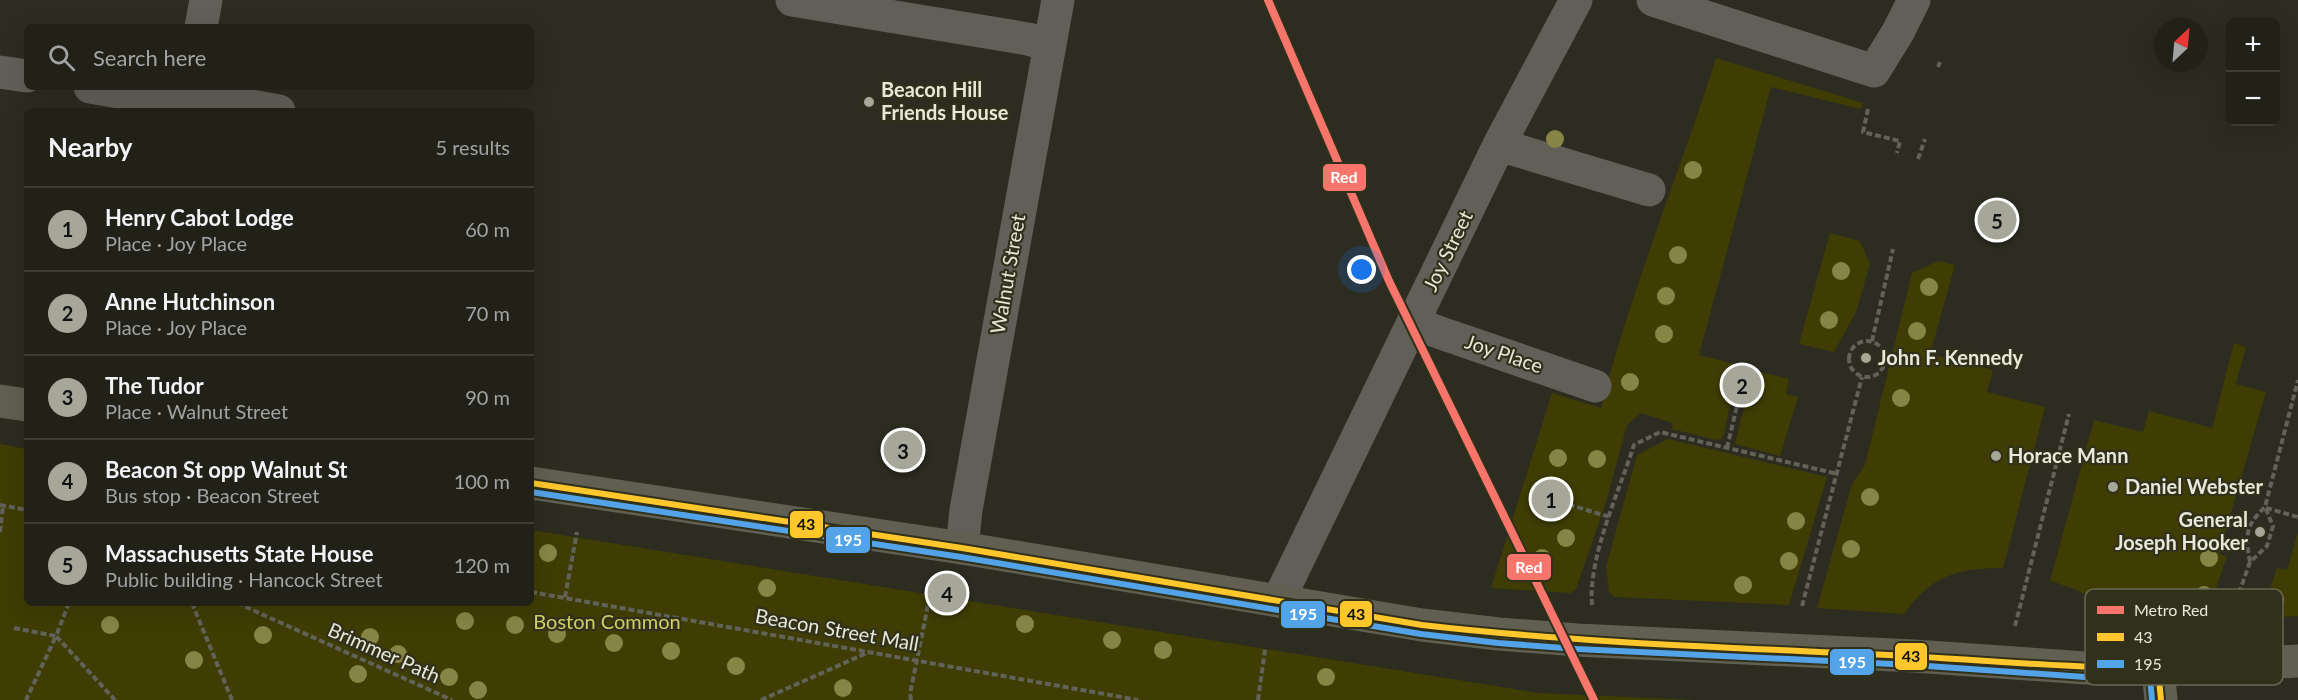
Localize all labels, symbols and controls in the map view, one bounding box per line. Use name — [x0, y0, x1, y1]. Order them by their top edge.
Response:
north arrow — [2154, 18, 2208, 72]
map controls — [2226, 18, 2280, 126]
button: + — [2226, 18, 2280, 72]
search box — [24, 24, 534, 90]
icon: search — [45, 41, 78, 74]
text: Search here — [93, 44, 206, 71]
button: − — [2226, 72, 2280, 126]
place label: Beacon Hill Friends House — [881, 77, 1009, 124]
marker: Beacon Hill Friends House — [862, 95, 876, 109]
text: Nearby — [48, 131, 133, 163]
text: 5 results — [435, 135, 510, 159]
line badge: Red — [1322, 163, 1367, 192]
text: Red — [1330, 167, 1358, 186]
pin: 5 — [1978, 198, 2016, 242]
text: Henry Cabot Lodge — [105, 204, 294, 231]
street label: Joy Street — [1417, 206, 1477, 295]
street label: Walnut Street — [985, 212, 1029, 336]
text: 1 — [62, 217, 73, 241]
text: 60 m — [465, 217, 510, 241]
text: Place · Joy Place — [105, 231, 247, 255]
your location — [1347, 255, 1376, 284]
text: Anne Hutchinson — [105, 288, 275, 315]
text: 2 — [62, 301, 73, 325]
text: 70 m — [465, 301, 510, 325]
text: Place · Joy Place — [105, 315, 247, 339]
street label: Joy Place — [1462, 329, 1546, 378]
place label: John F. Kennedy — [1878, 345, 2024, 369]
marker: John F. Kennedy — [1859, 351, 1873, 365]
pin: 2 — [1722, 362, 1762, 408]
text: The Tudor — [105, 372, 204, 399]
text: 3 — [62, 385, 73, 409]
text: 90 m — [465, 385, 510, 409]
text: Place · Walnut Street — [105, 399, 288, 423]
pin: 3 — [884, 428, 922, 472]
place label: Horace Mann — [2008, 443, 2128, 467]
marker: Horace Mann — [1989, 449, 2003, 463]
text: Beacon St opp Walnut St — [105, 456, 348, 483]
text: 4 — [62, 469, 73, 493]
text: 100 m — [454, 469, 510, 493]
place label: Daniel Webster — [2125, 474, 2264, 498]
pin: 1 — [1532, 476, 1570, 522]
marker: Daniel Webster — [2106, 480, 2120, 494]
text: Bus stop · Beacon Street — [105, 483, 319, 507]
place label: General Joseph Hooker — [2115, 507, 2249, 554]
line badge: 43 — [789, 510, 824, 539]
text: 43 — [797, 514, 815, 533]
marker: General Joseph Hooker — [2253, 525, 2267, 539]
line badge: 195 — [825, 526, 871, 554]
text: 195 — [834, 530, 862, 549]
text: Massachusetts State House — [105, 540, 373, 567]
text: 5 — [62, 553, 73, 577]
text: 120 m — [454, 553, 510, 577]
line badge: Red — [1506, 553, 1552, 581]
text: Red — [1515, 557, 1543, 576]
text: Public building · Hancock Street — [105, 567, 383, 591]
pin: 4 — [928, 570, 966, 616]
legend — [2085, 589, 2283, 685]
line badge: 195 — [1280, 600, 1326, 629]
line badge: 43 — [1339, 600, 1373, 628]
text: Metro Red — [2134, 600, 2208, 619]
street label: Beacon Street Mall — [753, 603, 921, 655]
text: 195 — [1289, 604, 1317, 623]
text: 43 — [1347, 604, 1365, 623]
park label: Boston Common — [533, 609, 681, 633]
street label: Brimmer Path — [325, 617, 444, 687]
text: 43 — [2134, 627, 2153, 646]
line badge: 43 — [1894, 642, 1928, 671]
text: 43 — [1902, 646, 1920, 665]
line badge: 195 — [1829, 648, 1875, 676]
text: 195 — [1838, 652, 1866, 671]
text: 195 — [2134, 654, 2162, 673]

